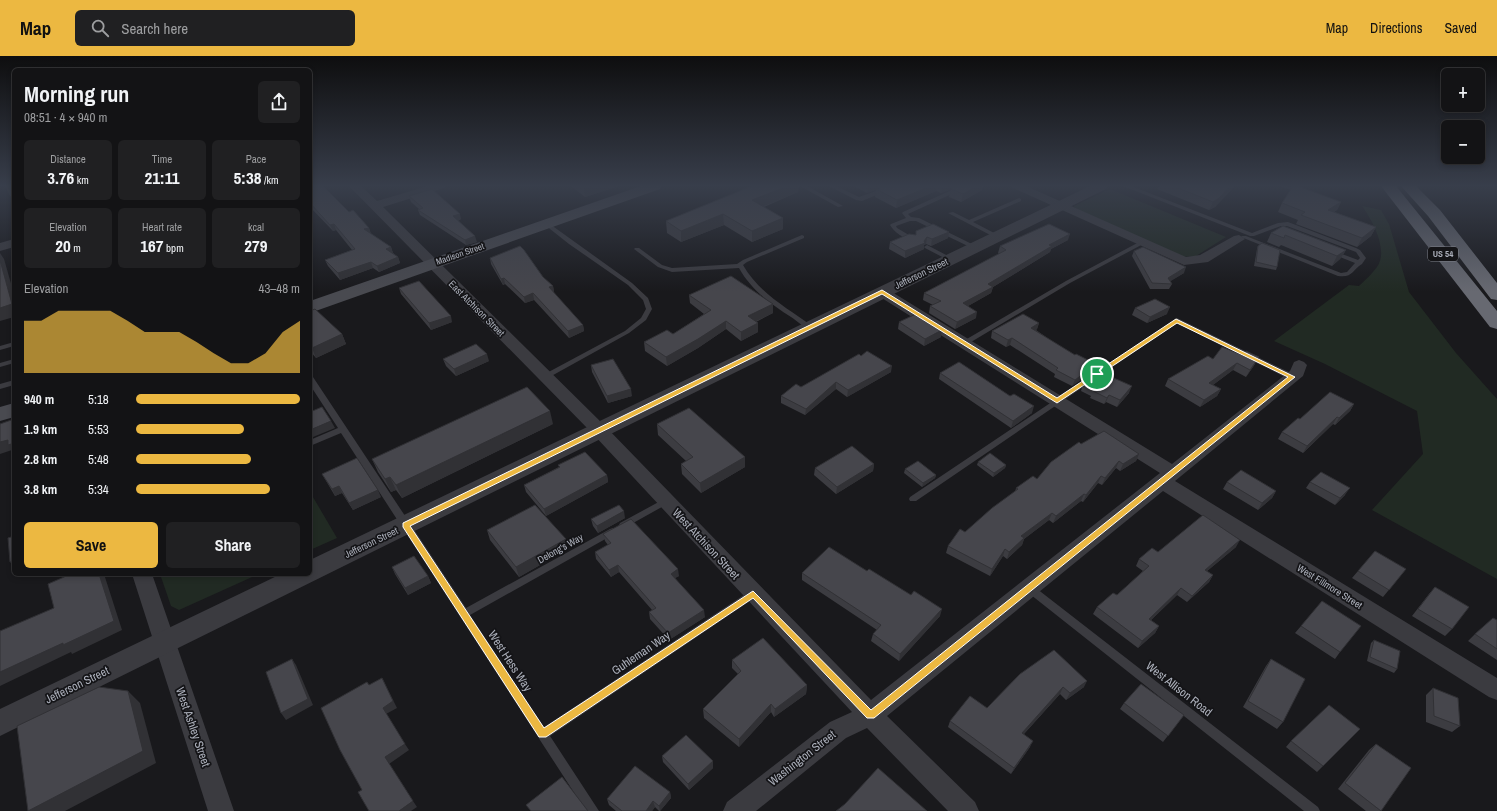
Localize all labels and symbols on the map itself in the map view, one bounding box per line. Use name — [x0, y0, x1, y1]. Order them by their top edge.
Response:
street label: Madison Street — [434, 240, 486, 268]
road number: US 54 — [1428, 247, 1458, 261]
street label: Jefferson Street — [892, 255, 951, 292]
street label: East Atchison Street — [446, 277, 508, 340]
pin — [1080, 357, 1114, 391]
street label: West Atchison Street — [669, 505, 743, 583]
street label: Jefferson Street — [342, 524, 401, 561]
street label: Delong's Way — [535, 530, 586, 566]
street label: West Fillmore Street — [1295, 561, 1365, 612]
street label: Guhleman Way — [609, 627, 673, 678]
street label: West Hess Way — [484, 628, 536, 695]
street label: West Allison Road — [1142, 658, 1216, 720]
street label: Jefferson Street — [42, 663, 112, 707]
street label: West Ashley Street — [172, 685, 214, 769]
street label: Washington Street — [765, 727, 839, 789]

